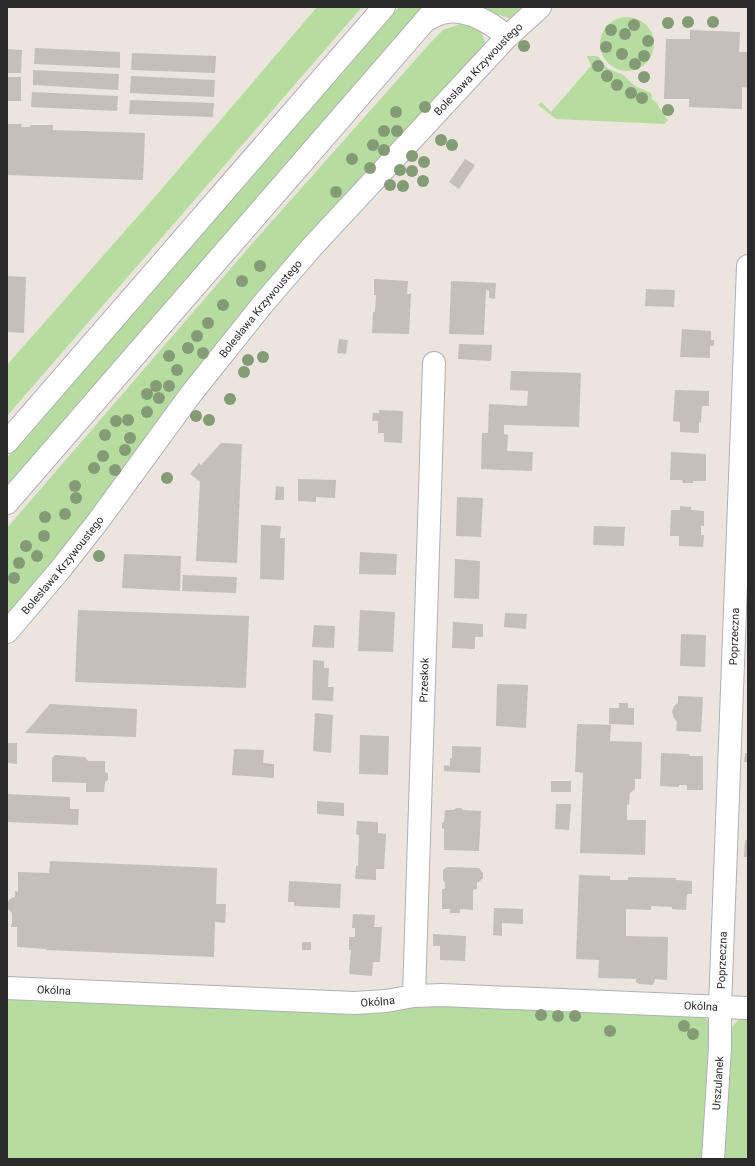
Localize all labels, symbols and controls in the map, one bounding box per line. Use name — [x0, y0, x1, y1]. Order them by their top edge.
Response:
street label: Bolesława Krzywoustego — [431, 20, 525, 118]
street label: Bolesława Krzywoustego — [216, 257, 304, 360]
street label: Bolesława Krzywoustego — [19, 513, 106, 617]
street label: Poprzeczna — [726, 607, 742, 666]
street label: Przeskok — [417, 657, 431, 703]
street label: Poprzeczna — [714, 931, 729, 989]
street label: Okólna — [37, 983, 71, 997]
street label: Okólna — [360, 993, 396, 1009]
street label: Okólna — [684, 999, 718, 1013]
street label: Urszulanek — [710, 1055, 726, 1111]

